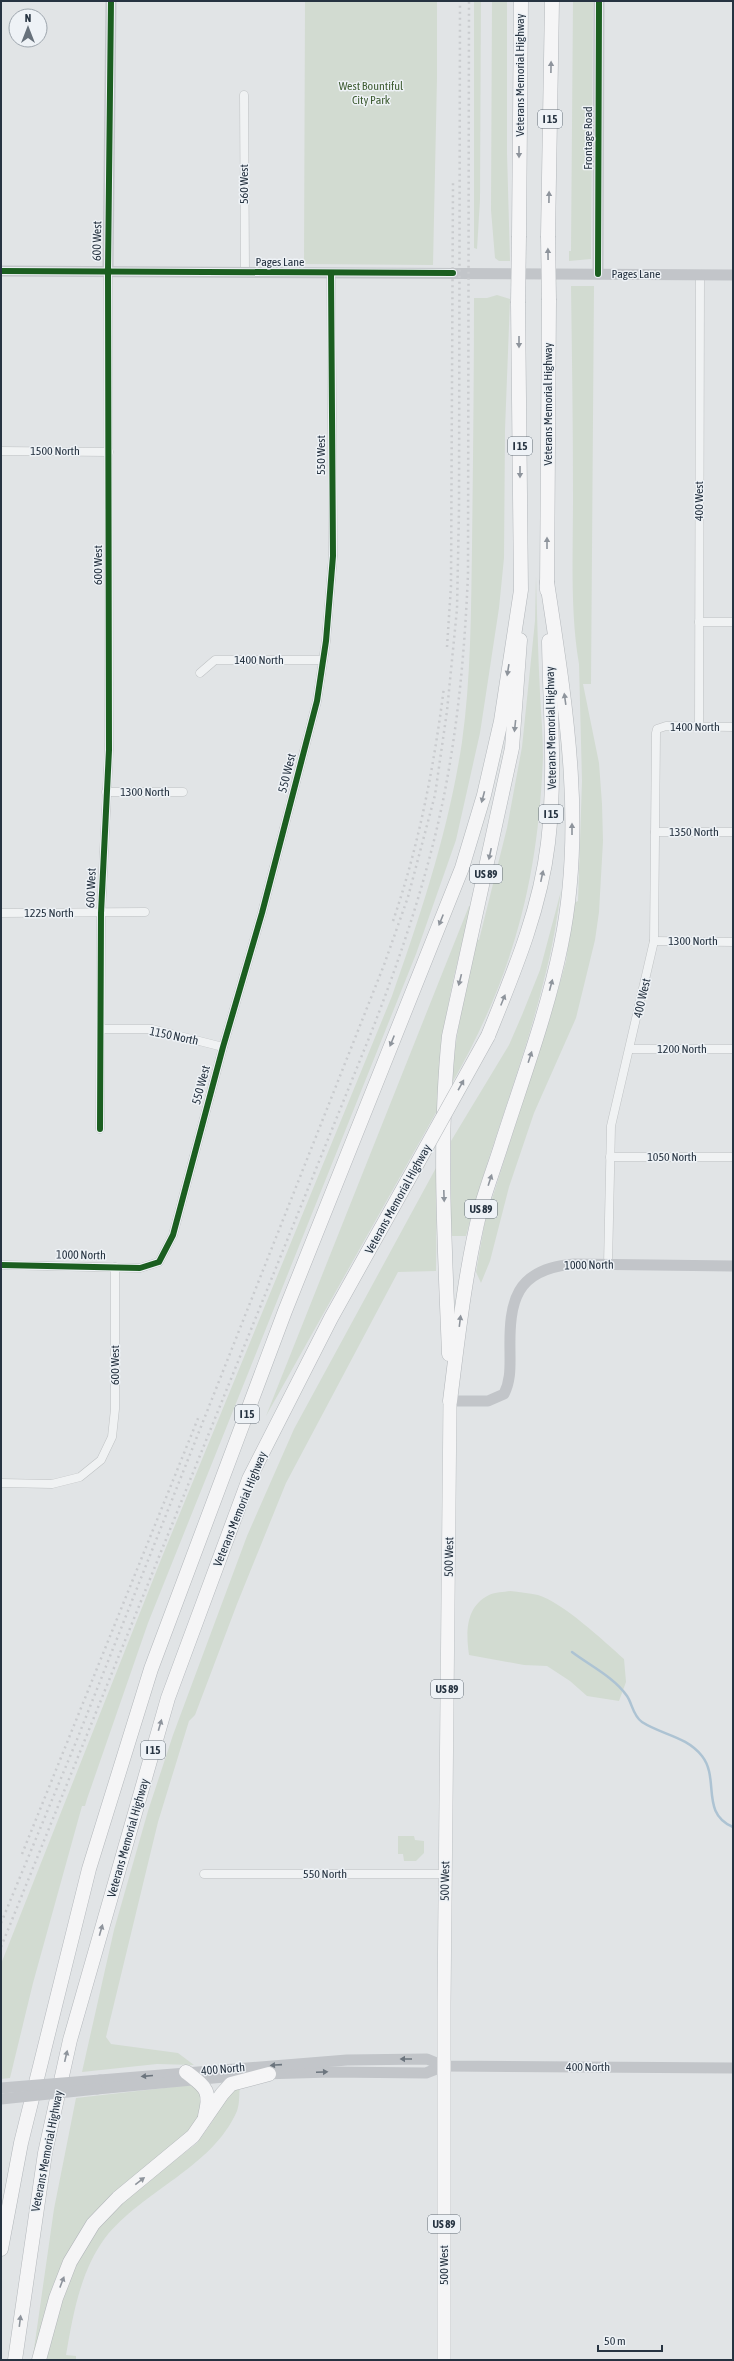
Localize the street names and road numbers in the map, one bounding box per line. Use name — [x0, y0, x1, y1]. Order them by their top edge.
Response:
street label: Veterans Memorial Highway — [513, 13, 527, 137]
street label: Frontage Road — [581, 106, 595, 170]
road number: I 15 — [538, 110, 562, 128]
street label: 560 West — [237, 163, 251, 204]
street label: 600 West — [90, 220, 104, 261]
street label: Pages Lane — [256, 255, 304, 269]
street label: Pages Lane — [612, 267, 660, 281]
street label: Veterans Memorial Highway — [541, 342, 555, 466]
street label: 550 West — [314, 434, 328, 475]
road number: I 15 — [508, 437, 532, 455]
street label: 1500 North — [30, 444, 80, 458]
street label: 400 West — [692, 480, 706, 521]
street label: 600 West — [91, 544, 105, 585]
street label: 1400 North — [234, 653, 284, 667]
street label: Veterans Memorial Highway — [543, 666, 559, 790]
street label: 1400 North — [670, 720, 720, 734]
street label: 550 West — [275, 751, 299, 794]
street label: 1300 North — [120, 785, 170, 799]
road number: I 15 — [539, 805, 563, 823]
street label: 1350 North — [669, 825, 719, 839]
road number: US 89 — [470, 865, 502, 883]
street label: 600 West — [83, 867, 99, 908]
street label: 1225 North — [24, 906, 74, 920]
street label: 1300 North — [668, 934, 718, 948]
street label: 400 West — [631, 976, 653, 1019]
street label: 1150 North — [148, 1024, 200, 1048]
street label: 1200 North — [657, 1042, 707, 1056]
street label: 550 West — [189, 1063, 213, 1106]
street label: Veterans Memorial Highway — [362, 1142, 434, 1256]
street label: 1050 North — [647, 1150, 697, 1164]
road number: US 89 — [465, 1200, 497, 1218]
street label: 1000 North — [56, 1248, 106, 1262]
street label: 1000 North — [564, 1258, 614, 1272]
street label: 600 West — [108, 1344, 122, 1385]
road number: I 15 — [235, 1405, 259, 1423]
street label: Veterans Memorial Highway — [210, 1449, 270, 1569]
street label: 500 West — [442, 1536, 456, 1577]
road number: US 89 — [431, 1680, 463, 1698]
road number: I 15 — [141, 1741, 165, 1759]
street label: Veterans Memorial Highway — [104, 1777, 152, 1899]
street label: 500 West — [438, 1860, 452, 1901]
street label: 550 North — [303, 1867, 347, 1881]
street label: 400 North — [200, 2060, 246, 2078]
street label: 400 North — [566, 2060, 610, 2074]
street label: Veterans Memorial Highway — [28, 2089, 66, 2213]
road number: US 89 — [428, 2215, 460, 2233]
street label: 500 West — [437, 2244, 451, 2285]

